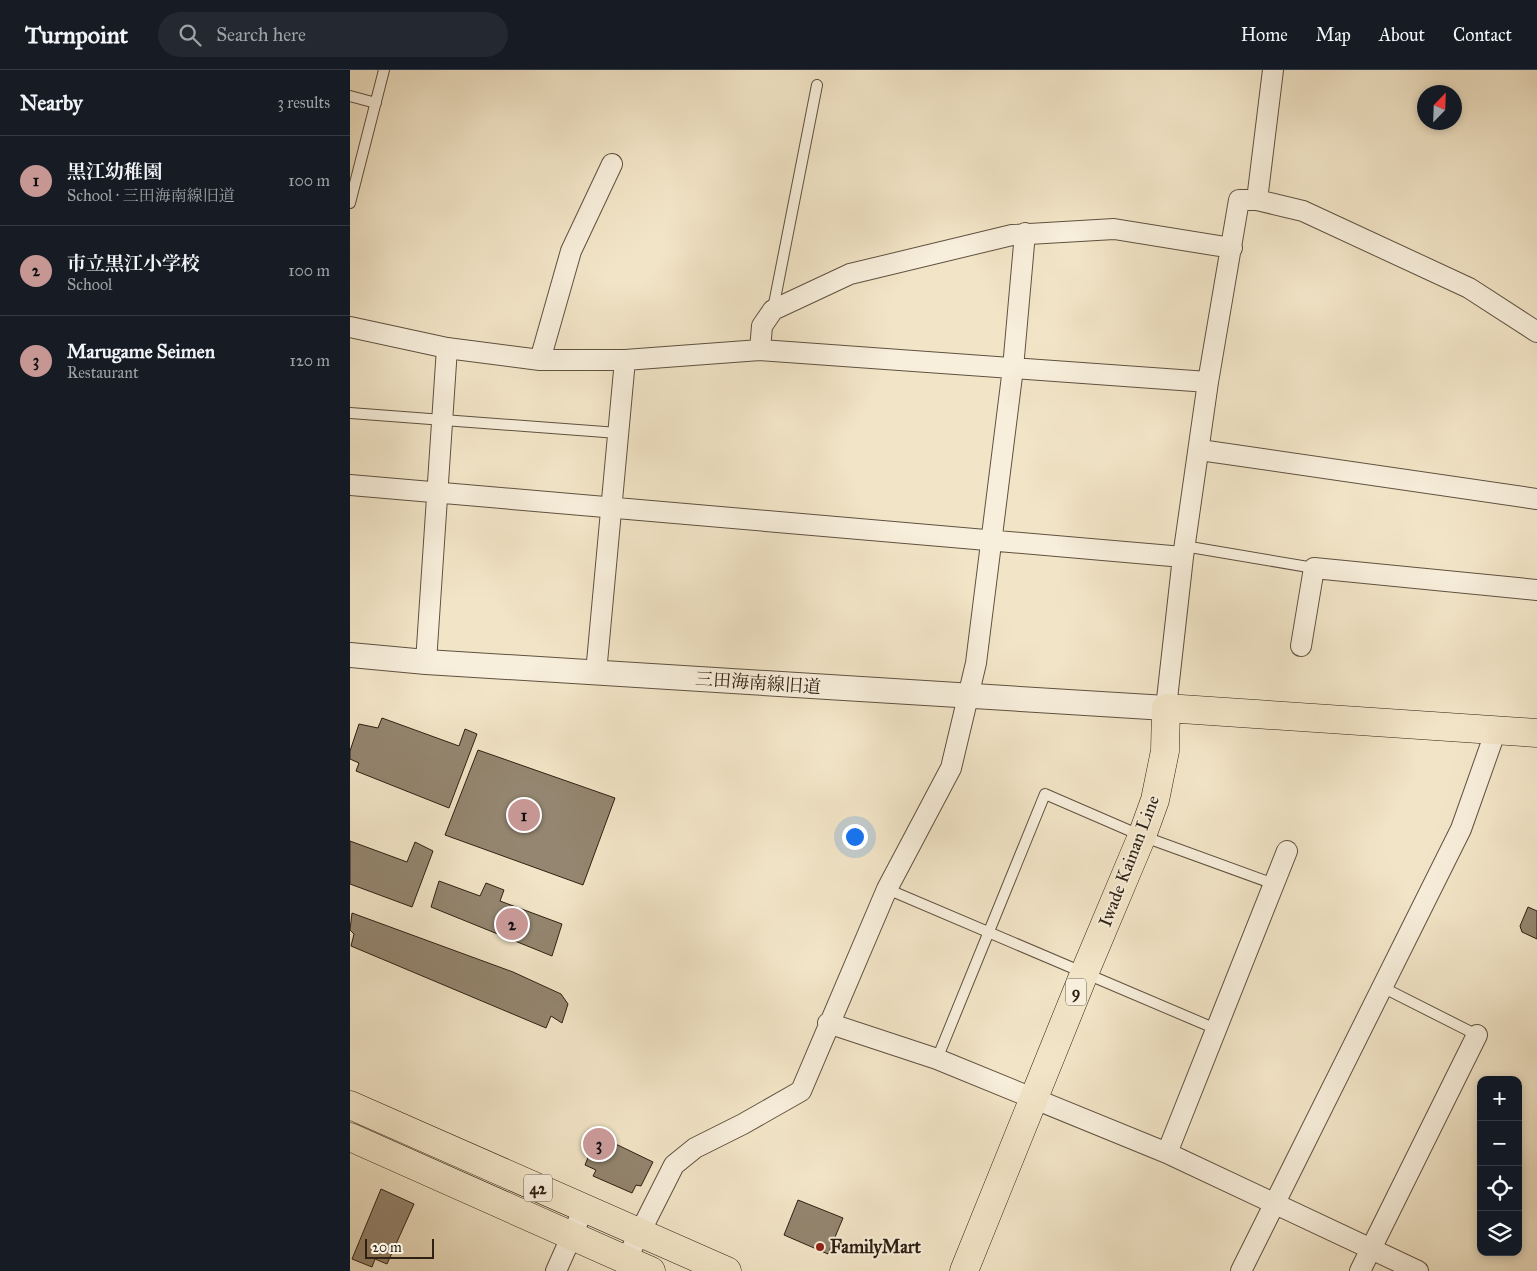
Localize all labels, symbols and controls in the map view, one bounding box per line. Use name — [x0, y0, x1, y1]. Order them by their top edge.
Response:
search box — [158, 12, 508, 57]
text: Turnpoint — [25, 20, 128, 50]
icon: search — [176, 21, 204, 49]
text: Search here — [216, 23, 306, 46]
text: Home — [1241, 24, 1288, 46]
text: Map — [1316, 24, 1351, 46]
text: About — [1379, 24, 1425, 46]
text: Contact — [1453, 24, 1512, 46]
north arrow — [1417, 85, 1462, 130]
text: Nearby — [20, 90, 83, 116]
text: 3 results — [277, 93, 330, 112]
text: 黒江幼稚園 — [67, 160, 162, 183]
text: 1 — [33, 171, 39, 190]
text: 100 m — [288, 171, 330, 190]
text: School · 三田海南線旧道 — [67, 186, 235, 205]
text: 市立黒江小学校 — [67, 252, 200, 275]
text: 2 — [32, 261, 40, 280]
text: 100 m — [288, 261, 330, 280]
text: School — [67, 275, 112, 294]
text: Marugame Seimen — [67, 340, 215, 363]
text: 3 — [33, 351, 39, 370]
text: 120 m — [290, 351, 330, 370]
text: Restaurant — [67, 363, 139, 382]
street label: 三田海南線旧道 — [694, 668, 822, 698]
street label: Iwade Kainan Line — [1094, 792, 1164, 930]
pin: 1 — [508, 796, 540, 834]
your location — [842, 824, 868, 850]
pin: 2 — [496, 905, 528, 943]
road number: 9 — [1066, 979, 1086, 1006]
map controls — [1477, 1076, 1522, 1256]
button: + — [1477, 1076, 1522, 1121]
button: − — [1477, 1121, 1522, 1166]
pin: 3 — [583, 1125, 615, 1163]
button: locate — [1477, 1166, 1522, 1211]
road number: 42 — [524, 1174, 552, 1202]
button: layers — [1477, 1211, 1522, 1256]
scale bar — [365, 1236, 434, 1259]
place label: FamilyMart — [830, 1236, 922, 1259]
text: 20 m — [372, 1239, 402, 1256]
marker: FamilyMart — [814, 1241, 826, 1253]

